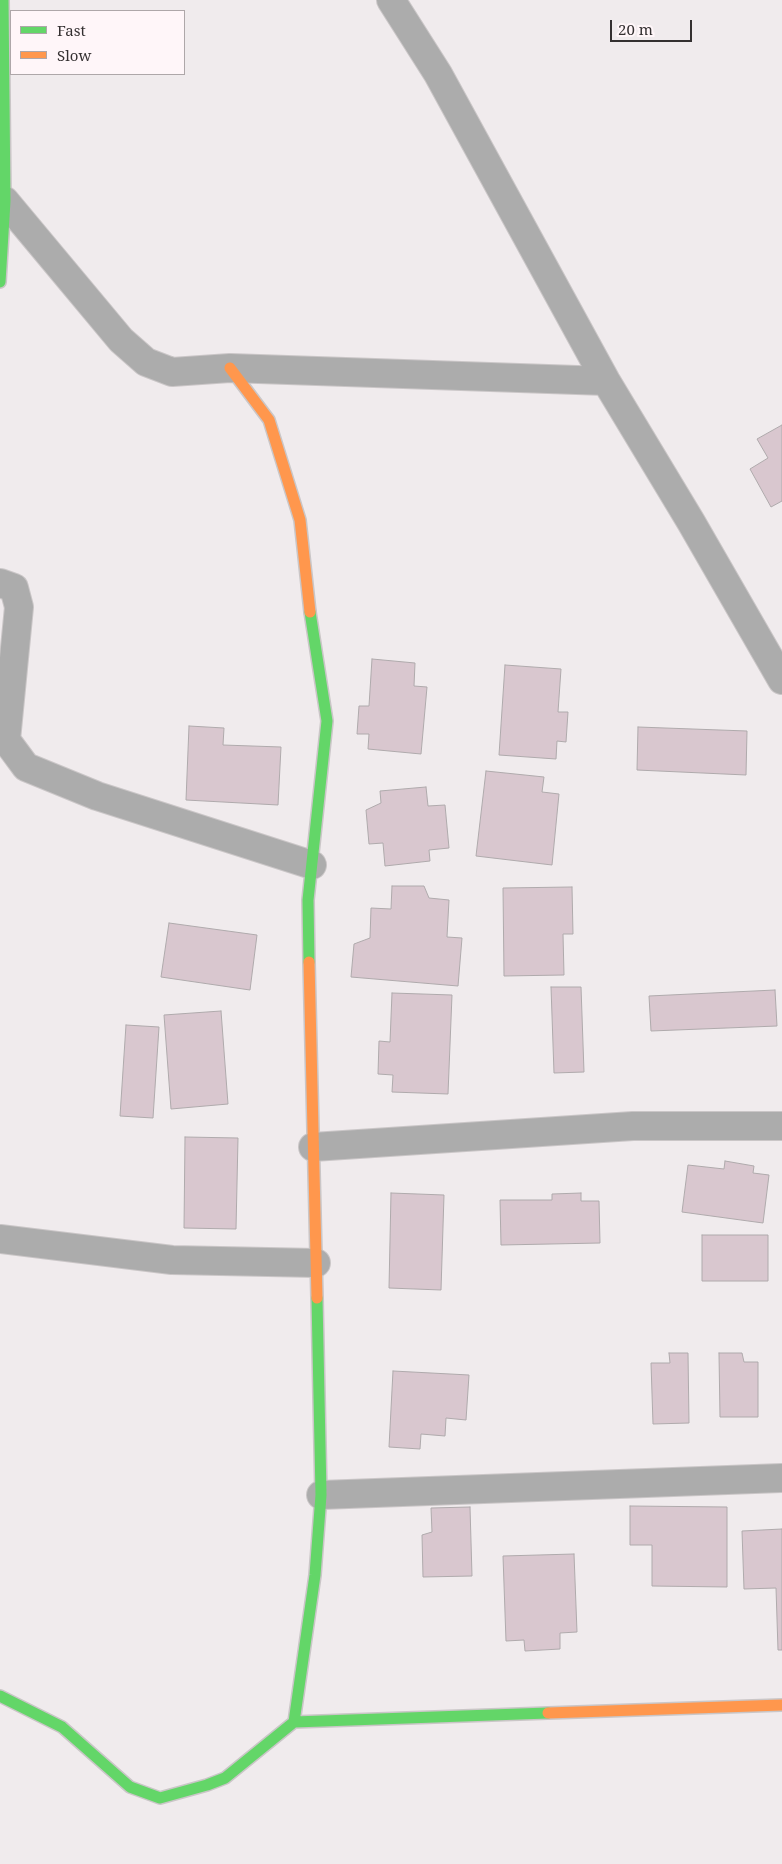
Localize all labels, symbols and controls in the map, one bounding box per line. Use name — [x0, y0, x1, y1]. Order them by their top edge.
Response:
legend — [10, 10, 185, 75]
scale bar — [612, 10, 694, 42]
text: 20 m — [618, 19, 653, 39]
text: Fast — [57, 20, 86, 40]
text: Slow — [57, 45, 91, 65]

